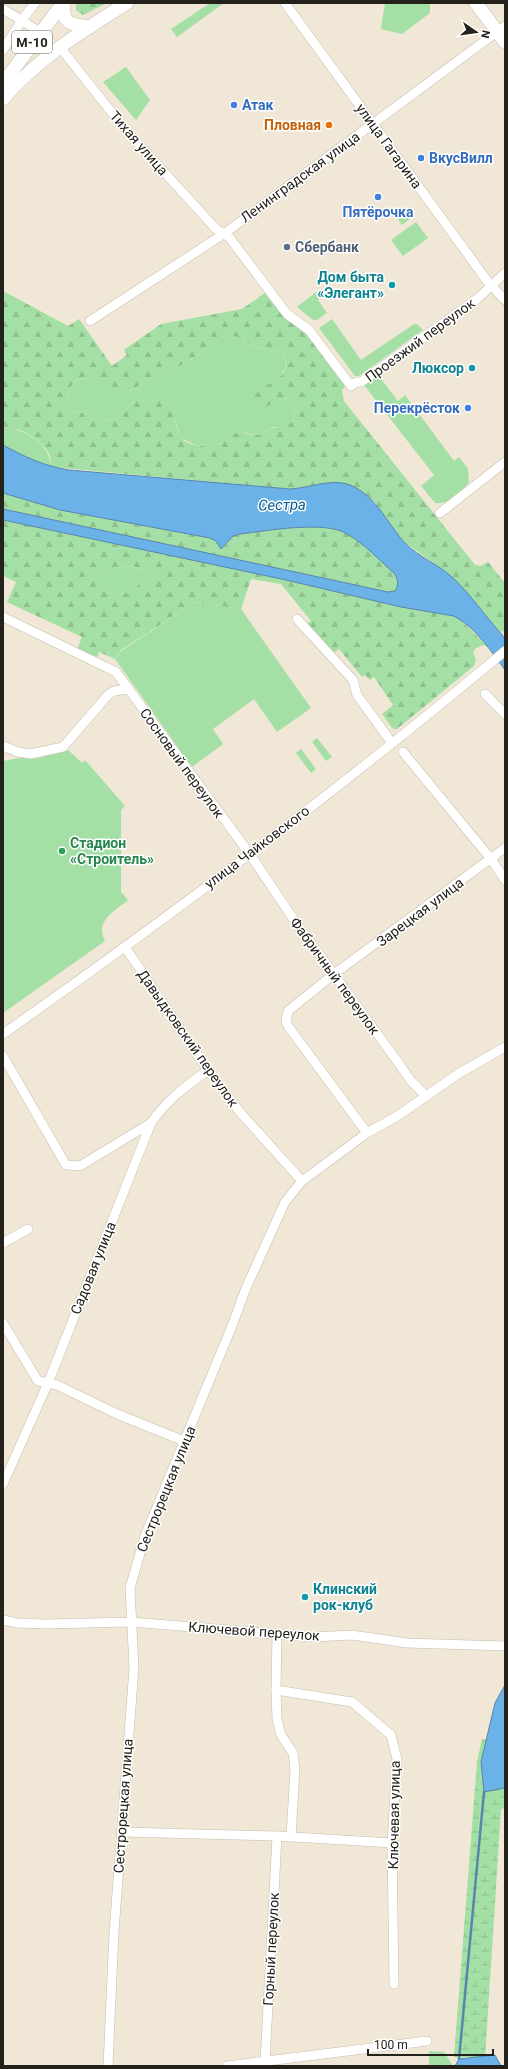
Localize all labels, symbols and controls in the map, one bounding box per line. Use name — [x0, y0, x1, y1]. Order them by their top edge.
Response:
north arrow — [456, 12, 496, 52]
text: N — [478, 29, 492, 40]
road number: М-10 — [12, 31, 52, 53]
place label: Атак — [242, 97, 274, 113]
marker: Атак — [229, 100, 239, 110]
street label: улица Гагарина — [353, 100, 425, 192]
street label: Тихая улица — [107, 108, 171, 178]
place label: Пловная — [264, 117, 321, 133]
marker: Пловная — [324, 120, 334, 130]
street label: Ленинградская улица — [237, 128, 363, 226]
place label: ВкусВилл — [429, 150, 493, 166]
marker: ВкусВилл — [416, 153, 426, 163]
marker: Пятёрочка — [373, 192, 383, 202]
place label: Пятёрочка — [343, 204, 414, 220]
place label: Сбербанк — [295, 239, 359, 255]
marker: Сбербанк — [282, 242, 292, 252]
place label: Дом быта «Элегант» — [317, 269, 384, 301]
marker: Дом быта «Элегант» — [387, 280, 397, 290]
street label: Проезжий переулок — [362, 295, 478, 385]
place label: Люксор — [412, 360, 464, 376]
marker: Люксор — [467, 363, 477, 373]
place label: Перекрёсток — [374, 400, 460, 416]
marker: Перекрёсток — [463, 403, 473, 413]
water label: Сестра — [258, 496, 306, 514]
street label: Сосновый переулок — [137, 705, 227, 821]
street label: улица Чайковского — [201, 802, 313, 892]
place label: Стадион «Строитель» — [70, 835, 154, 867]
marker: Стадион «Строитель» — [57, 846, 67, 856]
street label: Зарецкая улица — [374, 874, 466, 950]
street label: Фабричный переулок — [287, 914, 383, 1038]
street label: Давыдковский переулок — [134, 966, 242, 1110]
street label: Садовая улица — [67, 1219, 119, 1317]
street label: Сестрорецкая улица — [133, 1424, 199, 1554]
place label: Клинский рок-клуб — [313, 1581, 377, 1613]
marker: Клинский рок-клуб — [300, 1592, 310, 1602]
street label: Ключевой переулок — [188, 1618, 321, 1644]
street label: Сестрорецкая улица — [110, 1738, 136, 1874]
street label: Ключевая улица — [385, 1760, 403, 1870]
street label: Горный переулок — [260, 1891, 282, 2006]
scale bar — [368, 2031, 493, 2057]
text: 100 m — [374, 2038, 408, 2052]

